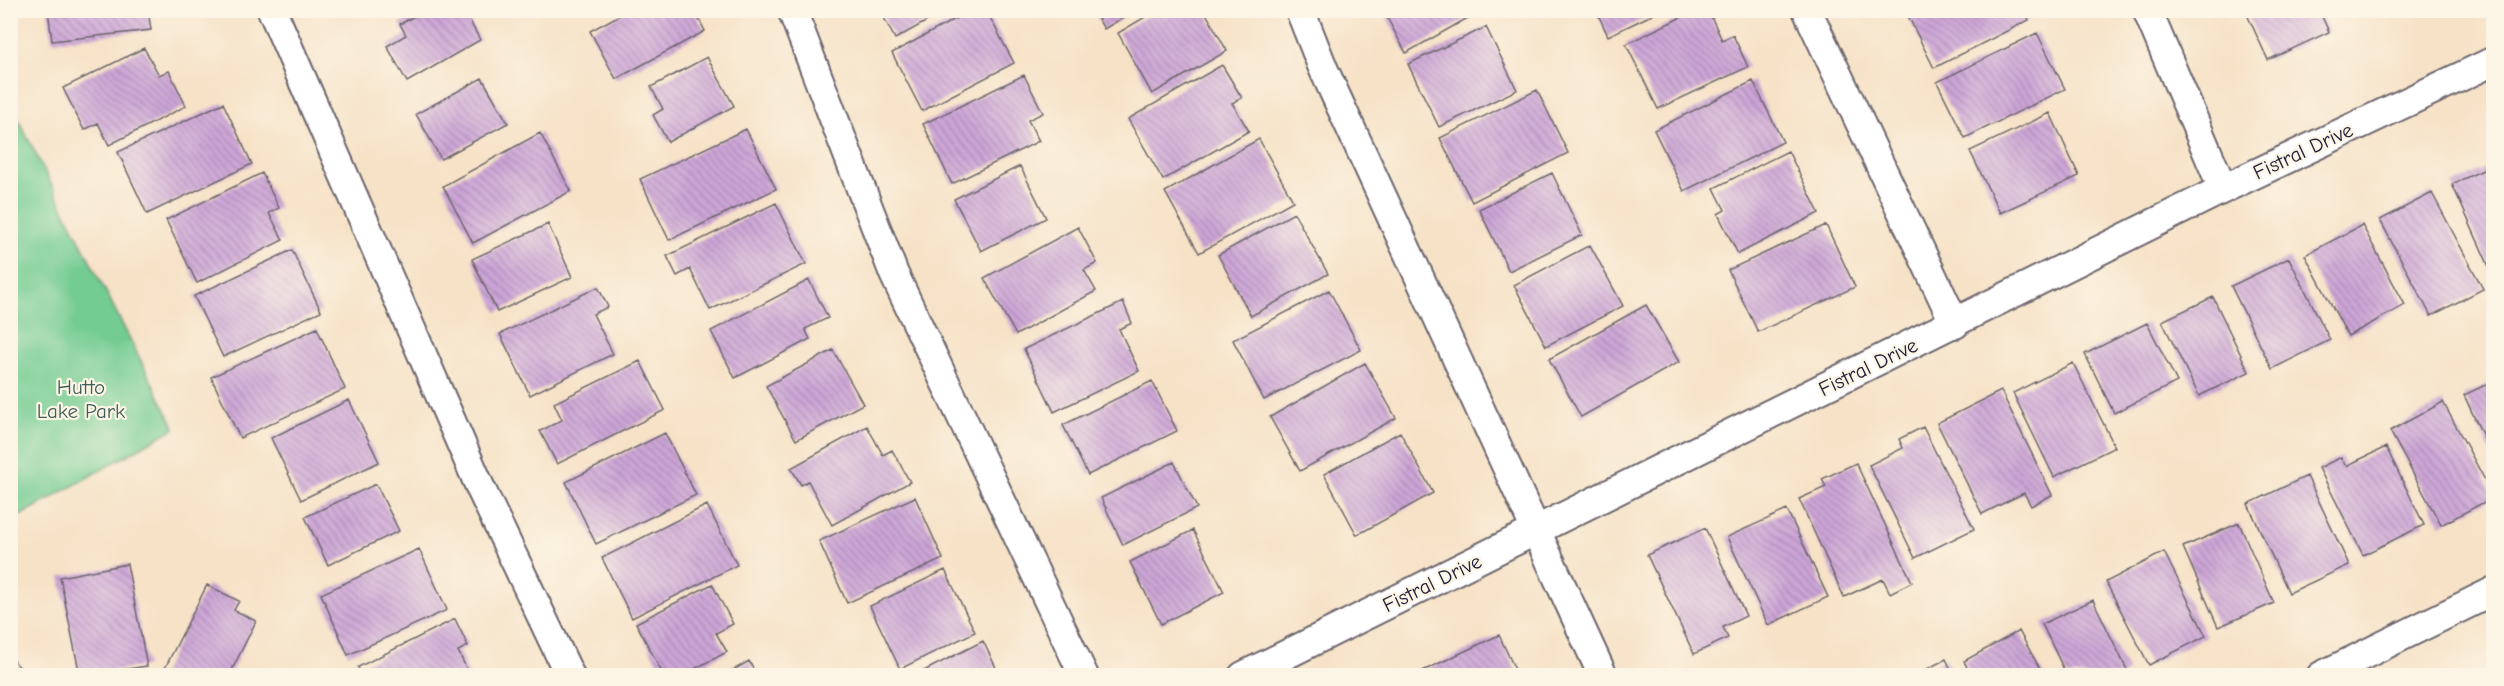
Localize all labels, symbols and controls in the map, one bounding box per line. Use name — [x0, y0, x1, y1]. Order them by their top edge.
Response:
street label: Fistral Drive — [2249, 117, 2357, 185]
street label: Fistral Drive — [1815, 333, 1921, 401]
park label: Hutto Lake Park — [37, 375, 125, 423]
street label: Fistral Drive — [1379, 549, 1485, 617]

